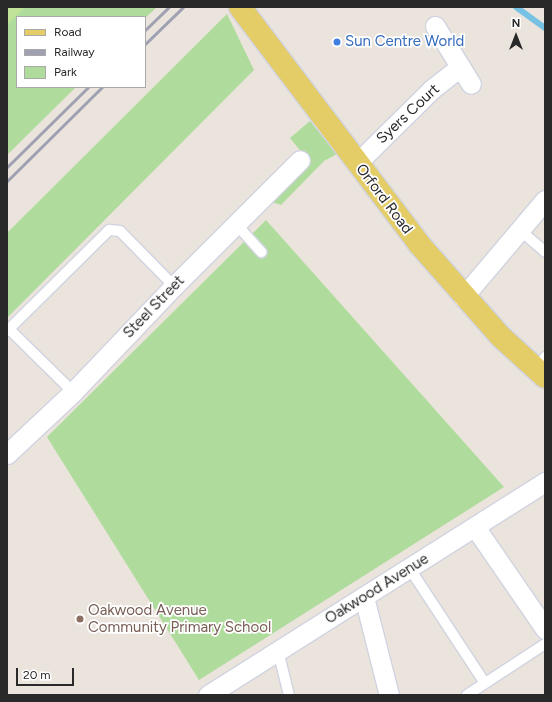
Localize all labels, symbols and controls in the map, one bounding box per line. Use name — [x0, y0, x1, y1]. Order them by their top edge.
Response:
legend — [16, 16, 146, 88]
north arrow — [496, 16, 536, 56]
text: N — [512, 17, 520, 30]
text: Road — [54, 25, 82, 39]
place label: Sun Centre World — [345, 33, 464, 51]
marker: Sun Centre World — [332, 37, 342, 47]
text: Railway — [54, 45, 95, 59]
text: Park — [54, 65, 77, 79]
street label: Syers Court — [373, 80, 443, 148]
street label: Orford Road — [352, 160, 416, 238]
street label: Steel Street — [120, 272, 188, 342]
street label: Oakwood Avenue — [322, 550, 432, 628]
place label: Oakwood Avenue Community Primary School — [88, 601, 271, 636]
marker: Oakwood Avenue Community Primary School — [75, 614, 85, 624]
scale bar — [18, 660, 76, 686]
text: 20 m — [23, 668, 51, 682]

